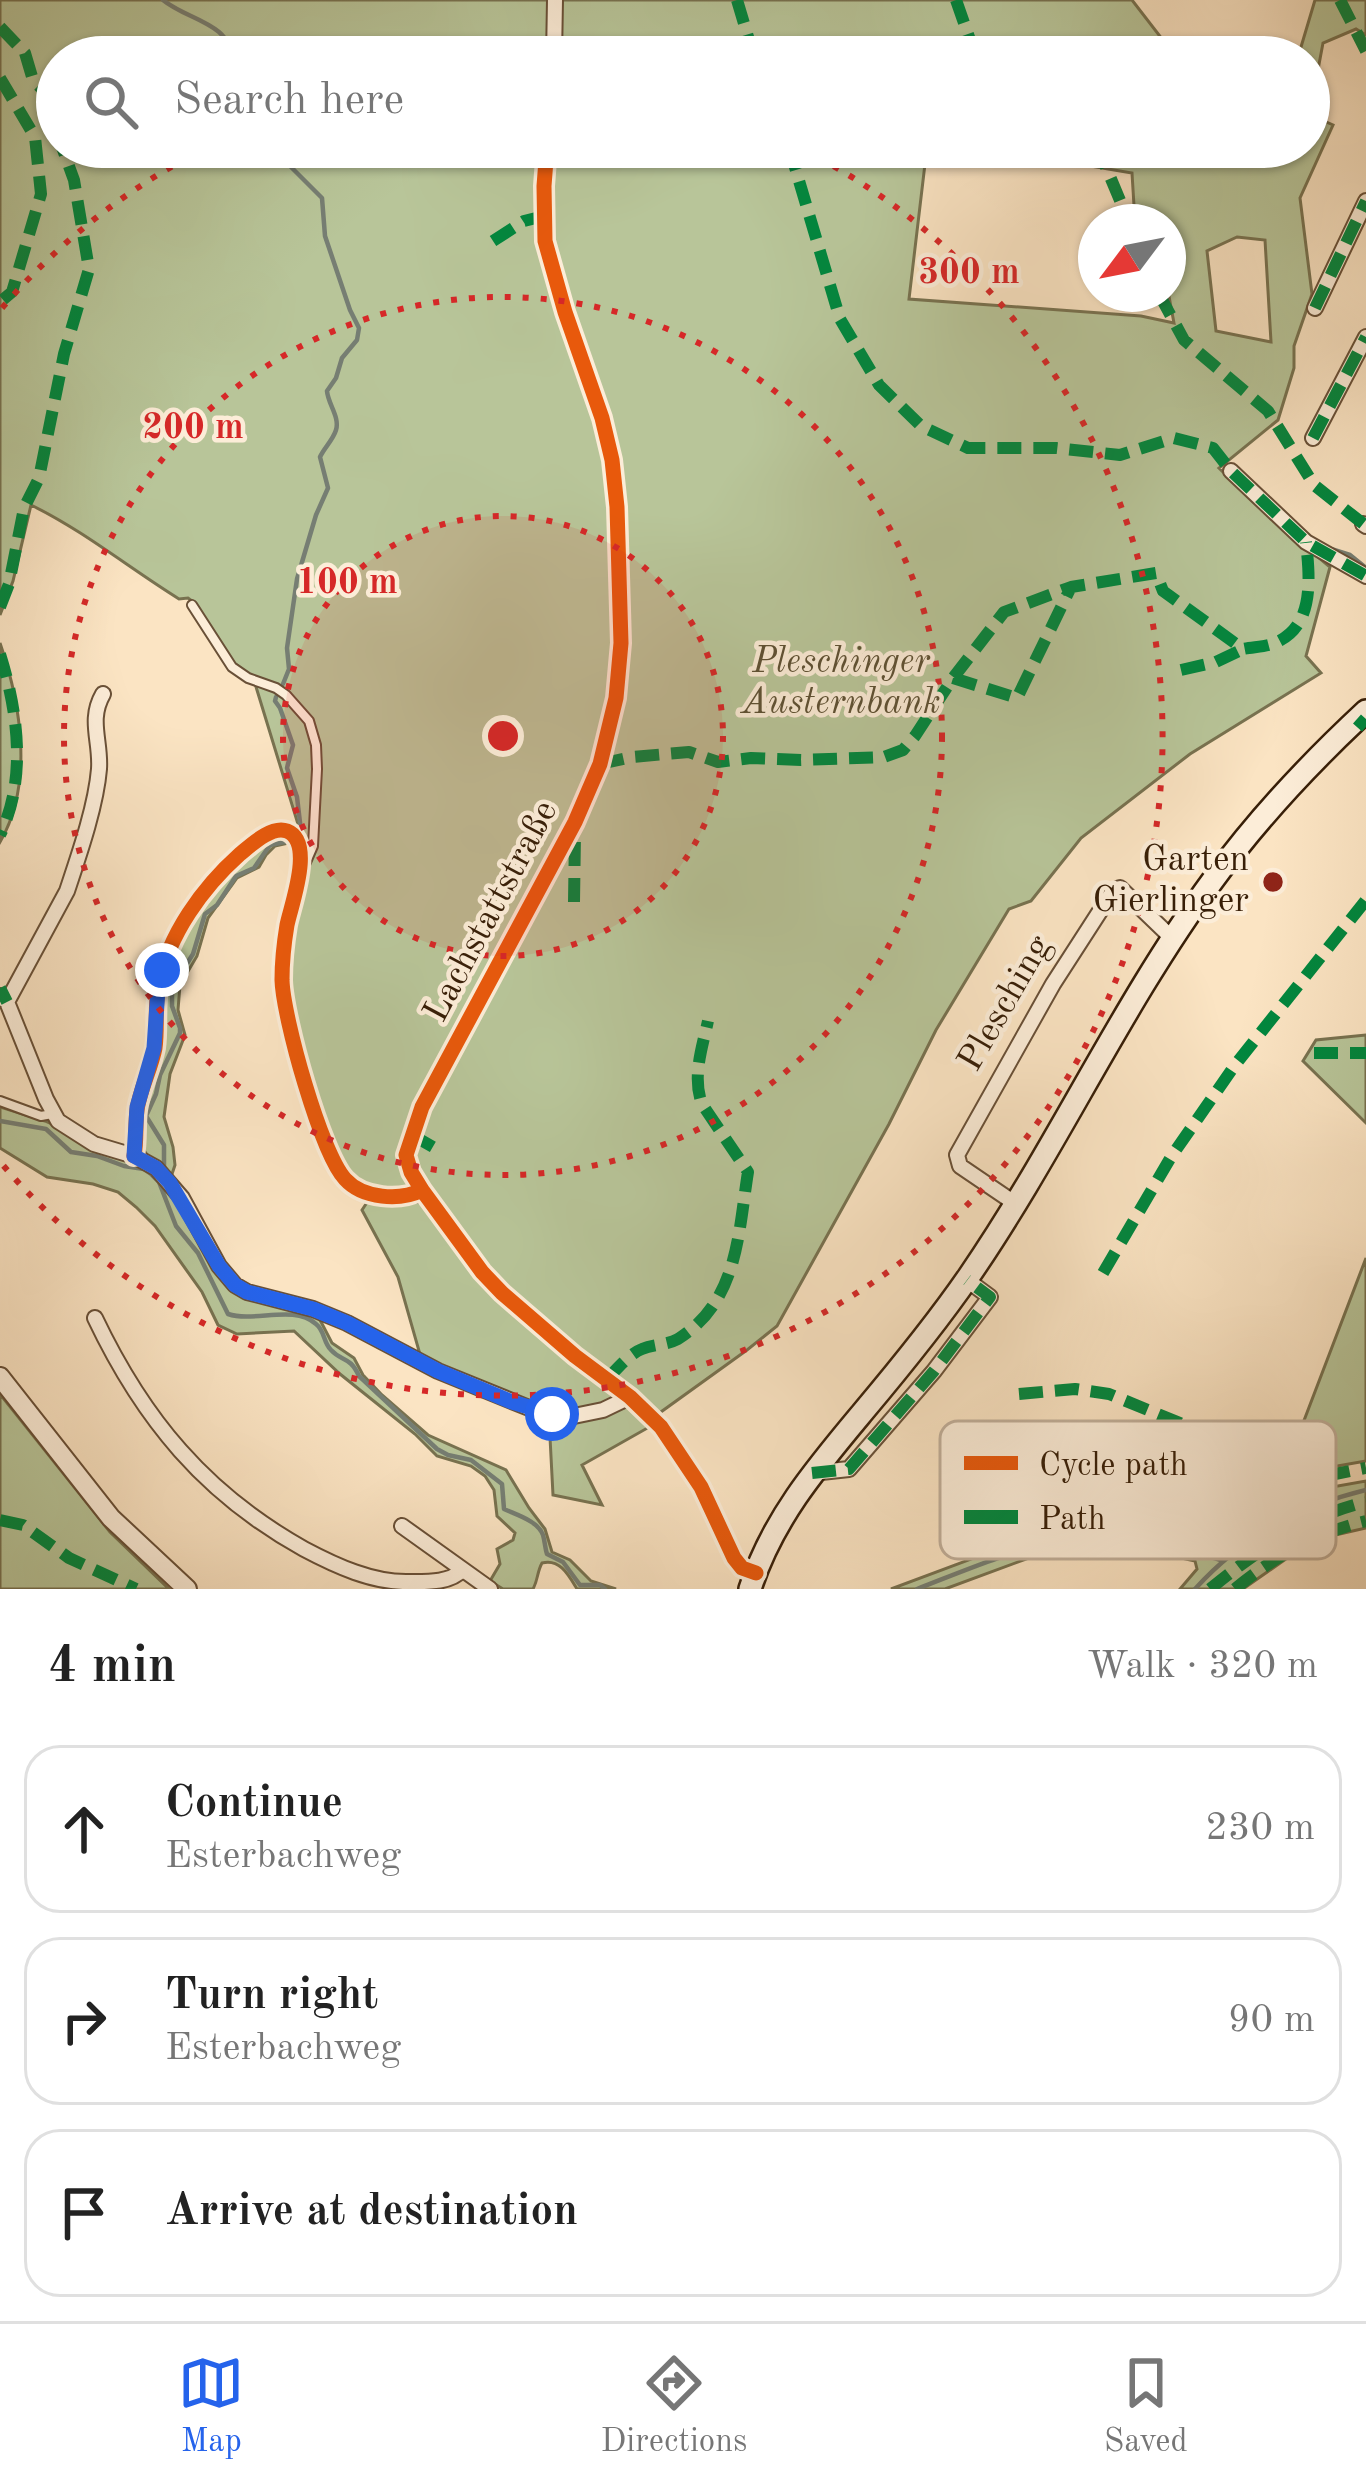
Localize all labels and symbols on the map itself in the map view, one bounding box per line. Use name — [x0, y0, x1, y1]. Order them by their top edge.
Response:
north arrow — [1078, 204, 1186, 312]
text: 300 m — [918, 256, 1020, 292]
text: 200 m — [142, 411, 244, 447]
text: 100 m — [296, 566, 398, 602]
park label: Pleschinger Austernbank — [739, 645, 941, 722]
centre of rings — [482, 715, 524, 757]
street label: Lachstattstraße — [419, 796, 565, 1028]
place label: Garten Gierlinger — [1092, 843, 1249, 920]
marker: Garten Gierlinger — [1260, 869, 1286, 895]
street label: Plesching — [953, 929, 1059, 1078]
route end — [135, 943, 189, 997]
route start — [525, 1387, 579, 1441]
legend — [940, 1421, 1336, 1559]
text: Cycle path — [1039, 1450, 1188, 1483]
text: Path — [1039, 1504, 1106, 1537]

